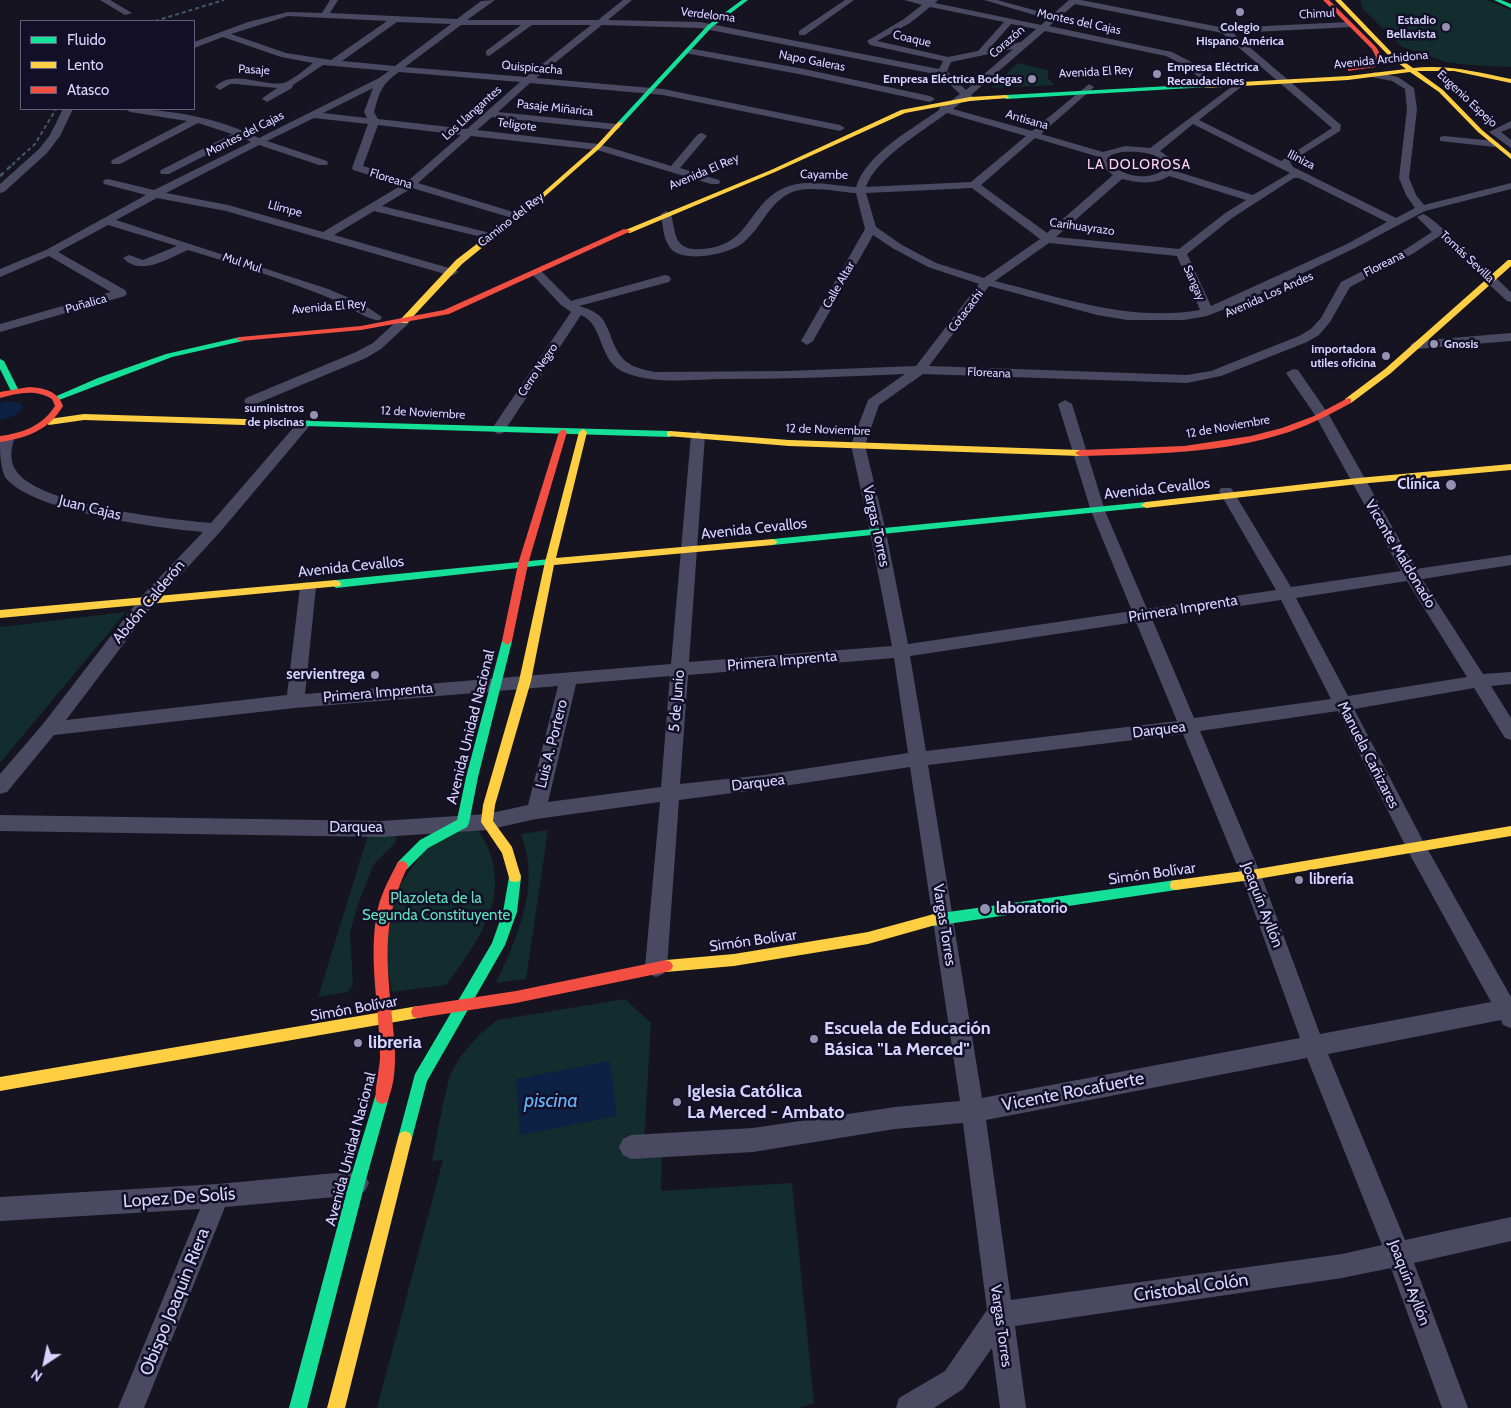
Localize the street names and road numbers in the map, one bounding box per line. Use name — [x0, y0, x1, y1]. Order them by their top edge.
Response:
street label: Verdeloma — [680, 5, 736, 25]
street label: Montes del Cajas — [1036, 6, 1122, 38]
street label: Chimul — [1299, 6, 1335, 22]
street label: Corazón — [986, 23, 1028, 61]
street label: Coaque — [892, 28, 932, 50]
street label: Napo Galeras — [778, 48, 846, 74]
street label: Avenida Archidona — [1333, 48, 1429, 72]
street label: Quispicacha — [501, 58, 563, 78]
street label: Pasaje — [238, 62, 270, 78]
street label: Avenida El Rey — [1058, 63, 1134, 81]
street label: Eugenio Espejo — [1434, 68, 1500, 130]
street label: Los Llangantes — [439, 83, 505, 143]
street label: Pasaje Miñarica — [516, 97, 594, 119]
street label: Antisana — [1004, 107, 1050, 133]
street label: Montes del Cajas — [204, 108, 286, 160]
street label: Teligote — [496, 115, 538, 135]
street label: Iliniza — [1285, 147, 1317, 173]
street label: Avenida El Rey — [667, 151, 741, 193]
street label: Floreana — [368, 166, 414, 192]
street label: Cayambe — [800, 167, 848, 183]
street label: Camino del Rey — [475, 190, 547, 250]
street label: Llimpe — [266, 198, 304, 220]
street label: Carihuayrazo — [1049, 215, 1115, 239]
street label: Tomás Sevilla — [1437, 228, 1497, 286]
street label: Floreana — [1361, 248, 1407, 280]
street label: Mul Mul — [221, 250, 263, 276]
street label: Calle Altar — [820, 259, 858, 311]
street label: Sangay — [1180, 263, 1208, 303]
street label: Avenida Los Andes — [1223, 269, 1315, 321]
street label: Cotacachi — [945, 287, 987, 335]
street label: Puñalica — [64, 291, 108, 317]
street label: Avenida El Rey — [291, 297, 367, 317]
street label: Cerro Negro — [515, 341, 561, 399]
street label: Floreana — [967, 365, 1011, 381]
street label: 12 de Noviembre — [380, 404, 466, 422]
street label: 12 de Noviembre — [1185, 413, 1271, 441]
street label: 12 de Noviembre — [785, 421, 871, 439]
street label: Avenida Cevallos — [1103, 474, 1211, 504]
street label: Vargas Torres — [859, 484, 893, 568]
street label: Juan Cajas — [57, 492, 123, 524]
street label: Vicente Maldonado — [1361, 497, 1439, 611]
street label: Avenida Cevallos — [700, 514, 808, 544]
street label: Avenida Cevallos — [297, 552, 405, 582]
street label: Abdón Calderón — [109, 557, 189, 647]
street label: Primera Imprenta — [1127, 591, 1239, 627]
street label: Primera Imprenta — [726, 647, 838, 675]
street label: Avenida Unidad Nacional — [443, 648, 499, 806]
street label: 5 de Junio — [665, 669, 689, 733]
street label: Primera Imprenta — [322, 679, 434, 707]
street label: Luis A. Portero — [532, 698, 572, 790]
street label: Manuela Cañizares — [1333, 698, 1403, 812]
street label: Darquea — [1131, 718, 1187, 742]
street label: Darquea — [730, 771, 786, 795]
street label: Darquea — [329, 819, 383, 837]
street label: Simón Bolívar — [1107, 859, 1197, 889]
street label: Joaquín Ayllón — [1237, 860, 1287, 950]
street label: Vargas Torres — [929, 883, 959, 967]
street label: Simón Bolívar — [708, 926, 798, 956]
street label: Simón Bolívar — [309, 992, 399, 1026]
street label: Vicente Rocafuerte — [1000, 1068, 1146, 1116]
street label: Avenida Unidad Nacional — [322, 1070, 380, 1228]
street label: Lopez De Solís — [122, 1183, 236, 1213]
street label: Obispo Joaquin Riera — [136, 1225, 214, 1379]
street label: Joaquín Ayllón — [1384, 1238, 1434, 1328]
street label: Cristobal Colón — [1132, 1269, 1250, 1307]
street label: Vargas Torres — [986, 1284, 1016, 1368]

